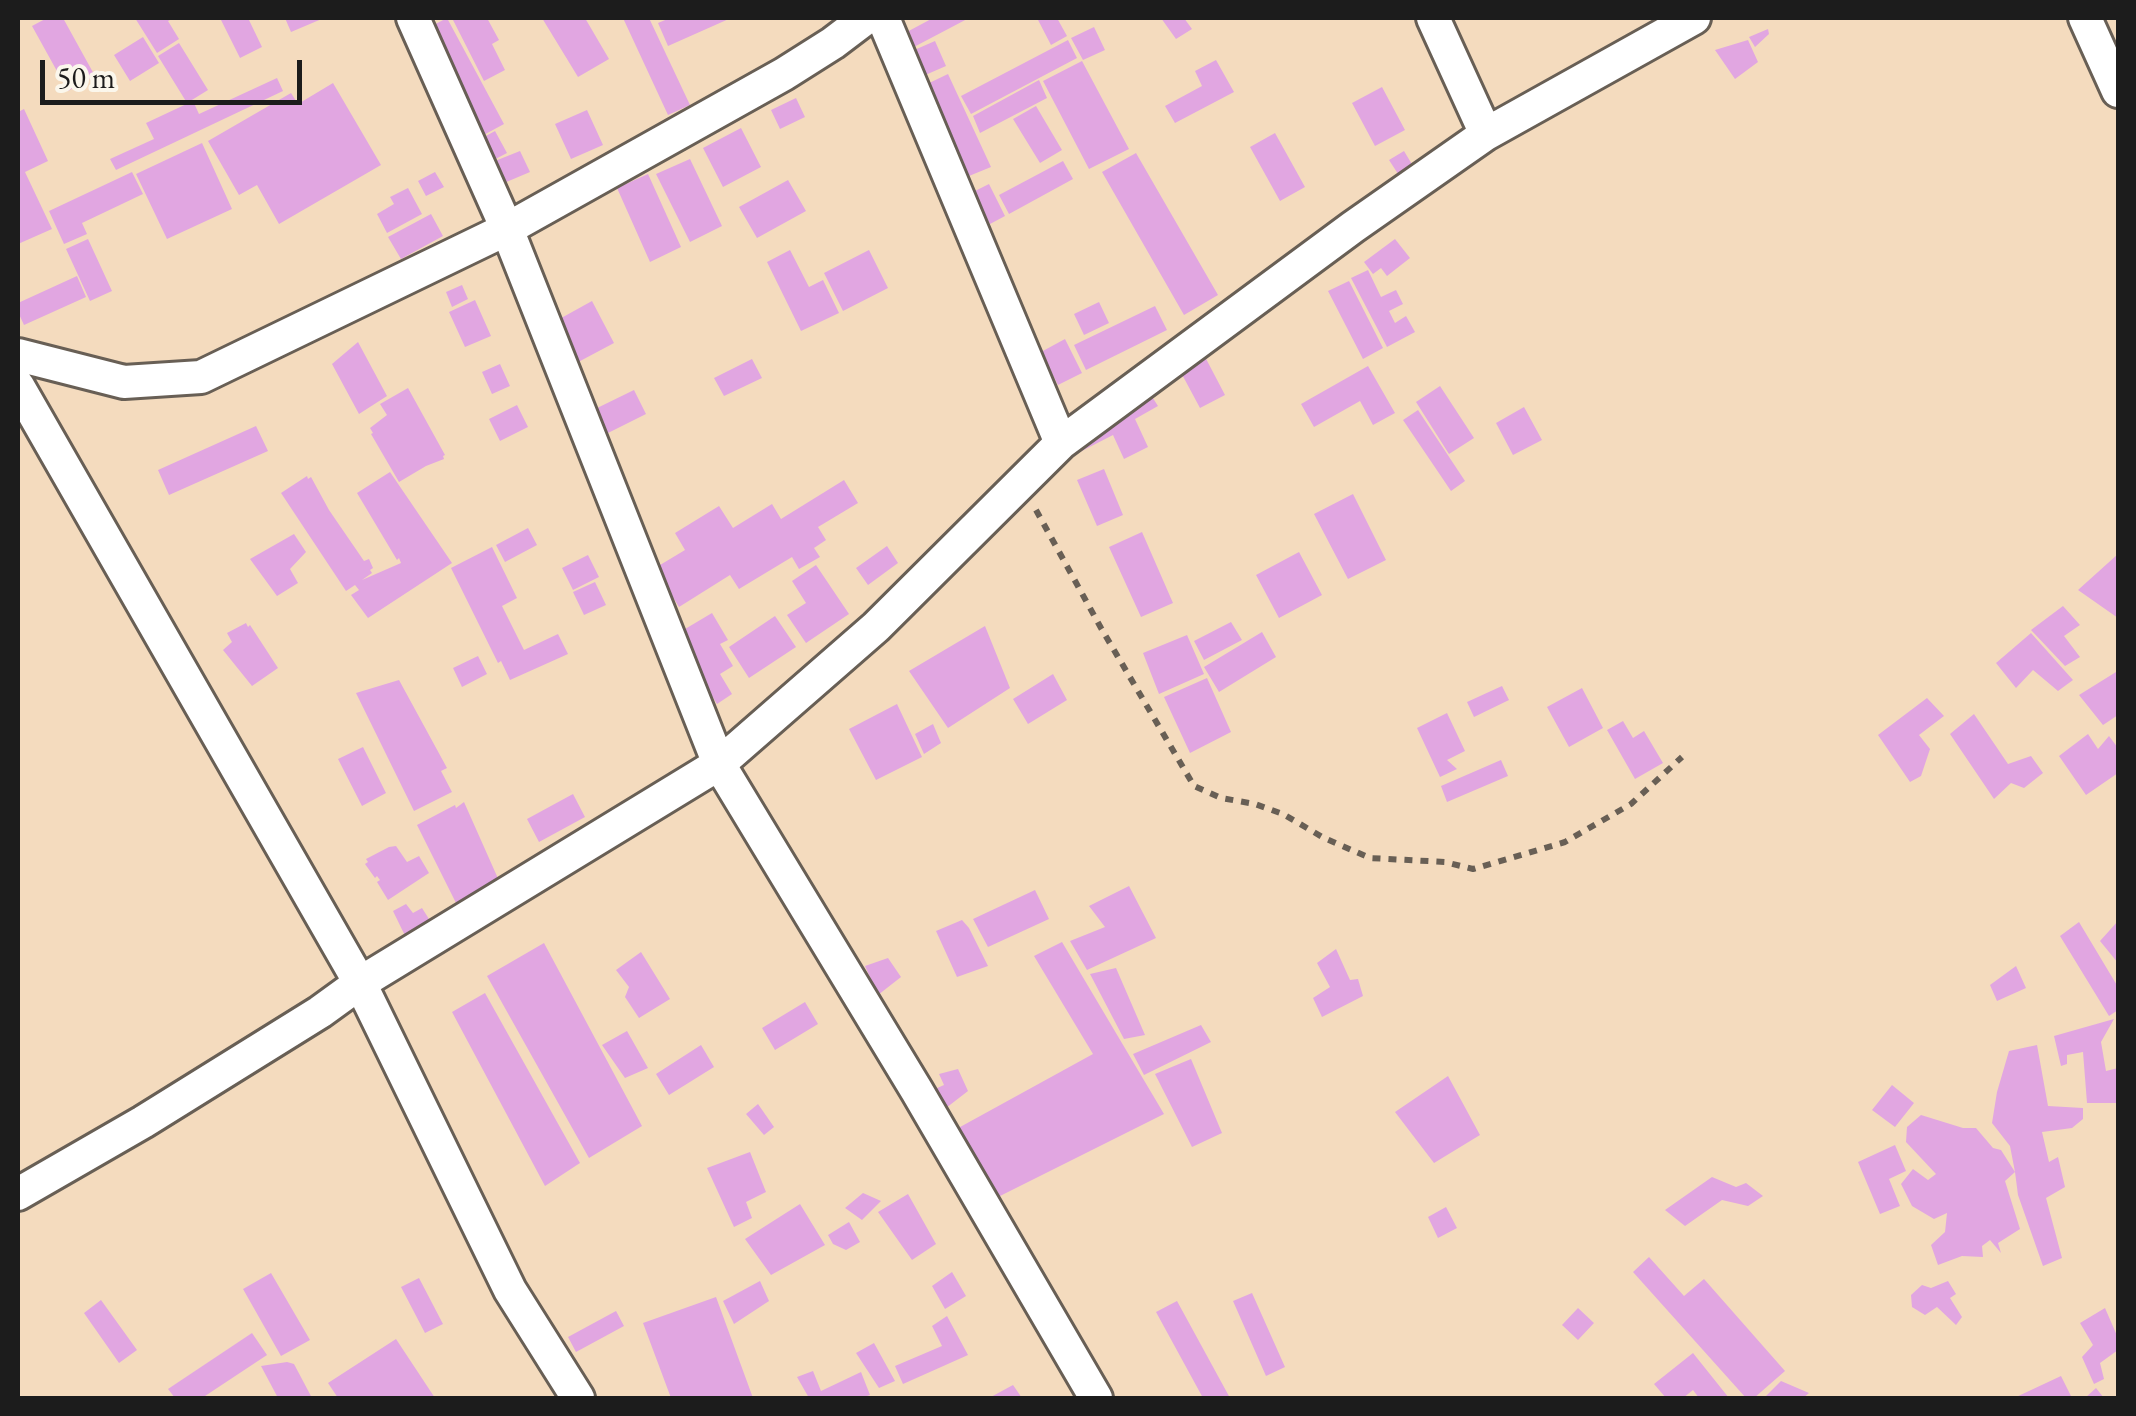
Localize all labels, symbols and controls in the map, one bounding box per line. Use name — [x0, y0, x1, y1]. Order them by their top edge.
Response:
scale bar — [45, 40, 308, 102]
text: 50 m — [57, 58, 115, 97]

